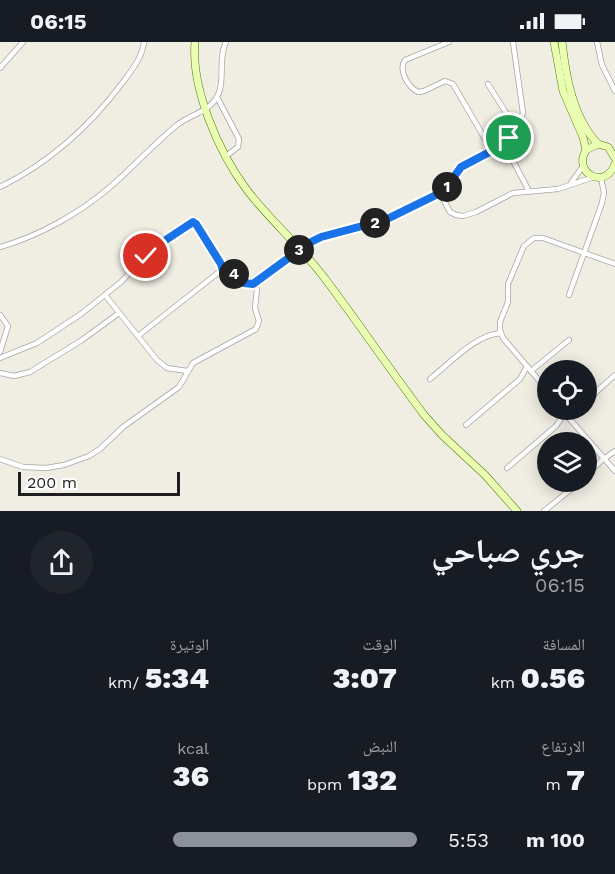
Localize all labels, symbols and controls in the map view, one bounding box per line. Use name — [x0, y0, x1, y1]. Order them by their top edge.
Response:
text: 06:15 — [30, 9, 87, 34]
pin — [483, 112, 534, 163]
icon: arrive — [492, 121, 525, 154]
pin: 1 — [432, 172, 462, 202]
text: 1 — [444, 177, 450, 196]
pin: 2 — [360, 208, 390, 238]
text: 2 — [370, 213, 380, 232]
pin — [120, 230, 171, 281]
pin: 3 — [284, 235, 314, 265]
icon: check — [129, 239, 162, 272]
text: 3 — [294, 240, 304, 259]
pin: 4 — [219, 259, 249, 289]
text: 4 — [229, 264, 239, 283]
map controls — [537, 360, 597, 492]
button: locate — [537, 360, 597, 420]
button: layers — [537, 432, 597, 492]
scale bar — [18, 469, 180, 496]
text: 200 m — [27, 473, 77, 492]
button: share — [30, 531, 93, 594]
text: جري صباحي — [431, 531, 585, 570]
text: 06:15 — [535, 573, 585, 597]
text: الوتيرة — [170, 635, 209, 654]
text: الوقت — [363, 635, 397, 654]
text: المسافة — [543, 635, 585, 654]
text: 5:34 — [145, 660, 209, 695]
text: 3:07 — [333, 660, 397, 695]
text: 0.56 — [521, 660, 585, 695]
text: /km — [108, 673, 145, 692]
text: km — [491, 673, 521, 692]
text: النبض — [363, 737, 397, 756]
text: الارتفاع — [541, 737, 585, 756]
text: kcal — [177, 739, 209, 758]
text: 36 — [173, 758, 209, 793]
text: 132 — [348, 762, 397, 797]
text: 7 — [566, 762, 585, 797]
text: bpm — [307, 775, 348, 794]
text: m — [546, 775, 566, 794]
text: 5:53 — [448, 828, 489, 852]
text: 100 m — [526, 828, 585, 852]

